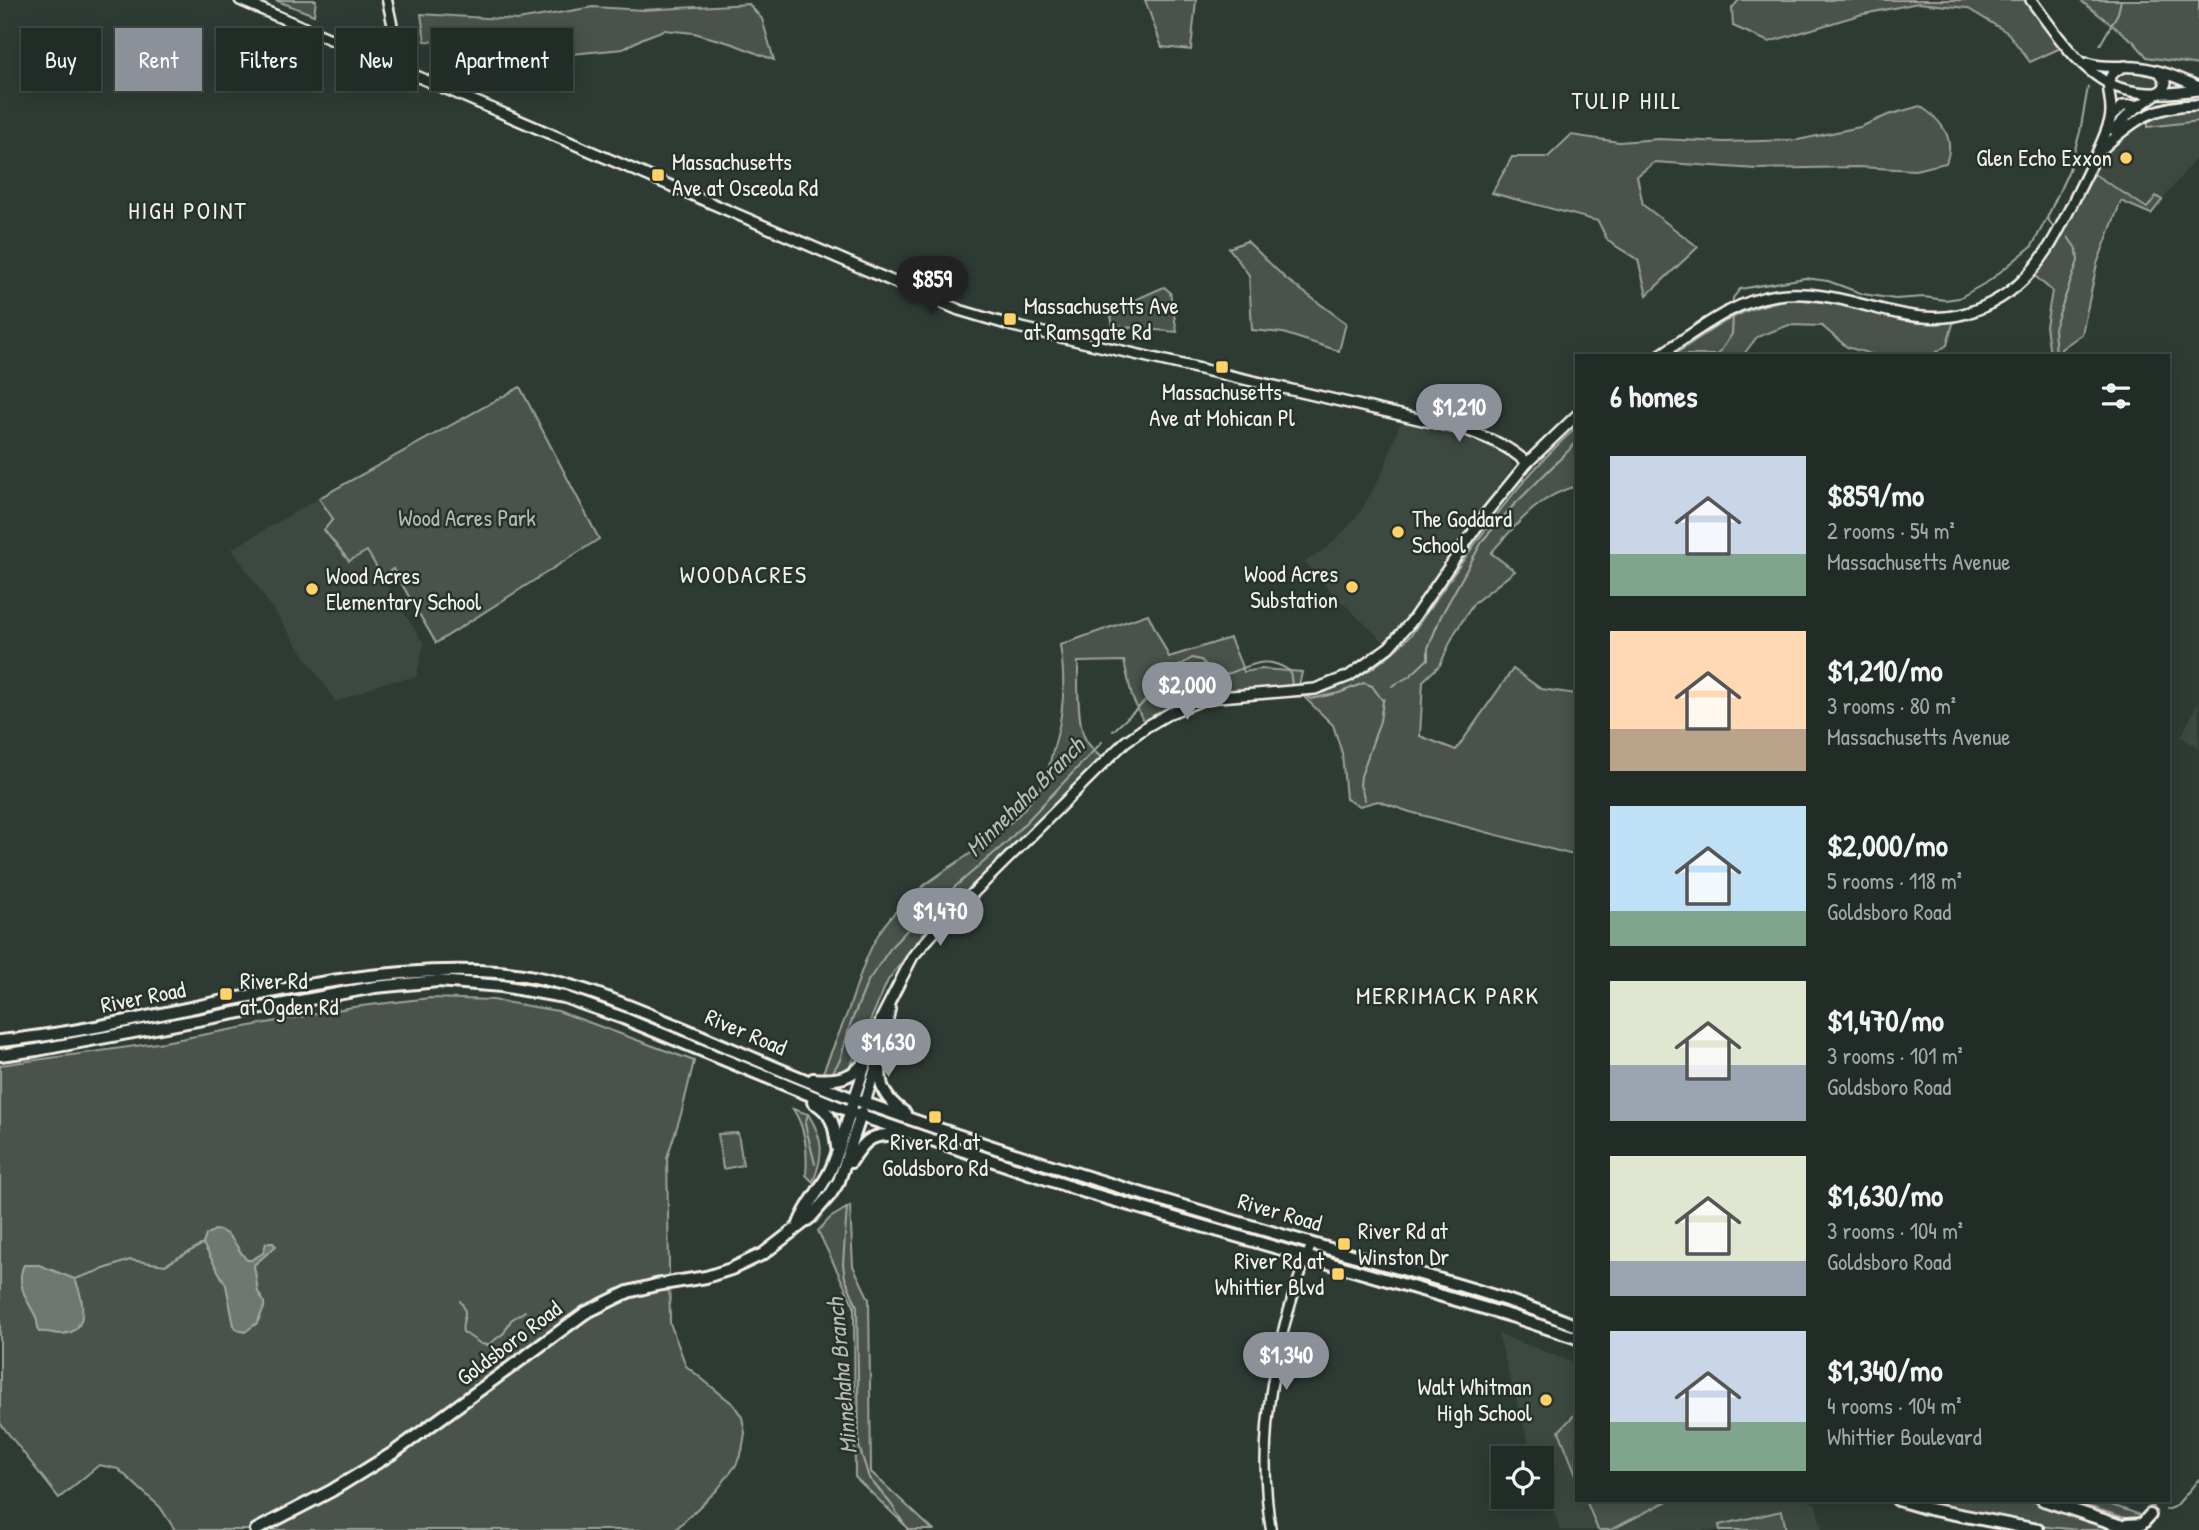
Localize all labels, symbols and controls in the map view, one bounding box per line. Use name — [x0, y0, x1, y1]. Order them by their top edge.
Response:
chip: Buy — [21, 28, 101, 91]
chip: Rent — [115, 28, 202, 91]
chip: Filters — [216, 28, 322, 91]
chip: New — [336, 28, 417, 91]
chip: Apartment — [431, 28, 573, 91]
district label: TULIP HILL — [1572, 84, 1682, 116]
place label: Glen Echo Exxon — [1976, 142, 2112, 173]
place label: Massachusetts Ave at Osceola Rd — [672, 146, 818, 203]
marker: Glen Echo Exxon — [2118, 150, 2134, 166]
marker: Massachusetts Ave at Osceola Rd — [650, 167, 666, 183]
district label: HIGH POINT — [128, 194, 248, 226]
pin: $859 — [891, 256, 973, 316]
text: $859 — [912, 263, 952, 294]
place label: Massachusetts Ave at Ramsgate Rd — [1024, 290, 1179, 347]
marker: Massachusetts Ave at Ramsgate Rd — [1002, 311, 1018, 327]
marker: Massachusetts Ave at Mohican Pl — [1214, 359, 1230, 375]
place label: Massachusetts Ave at Mohican Pl — [1149, 376, 1296, 433]
text: 6 homes — [1610, 376, 1697, 416]
icon: filters — [2097, 377, 2135, 415]
pin: $1,210 — [1402, 384, 1516, 444]
text: $1,210 — [1432, 391, 1486, 422]
text: $859/mo — [1827, 475, 1924, 515]
icon: home — [1666, 484, 1750, 568]
park label: Wood Acres Park — [398, 502, 536, 533]
place label: The Goddard School — [1412, 503, 1512, 560]
text: 2 rooms · 54 m² — [1827, 515, 1955, 546]
marker: The Goddard School — [1390, 524, 1406, 540]
text: Massachusetts Avenue — [1827, 546, 2011, 577]
district label: WOODACRES — [680, 558, 808, 590]
place label: Wood Acres Substation — [1244, 558, 1338, 615]
place label: Wood Acres Elementary School — [326, 560, 482, 617]
marker: Wood Acres Substation — [1344, 579, 1360, 595]
marker: Wood Acres Elementary School — [304, 581, 320, 597]
text: $1,210/mo — [1827, 650, 1943, 690]
icon: home — [1666, 659, 1750, 743]
pin: $2,000 — [1130, 662, 1244, 722]
text: $2,000 — [1158, 669, 1216, 700]
text: 3 rooms · 80 m² — [1827, 690, 1956, 721]
text: Massachusetts Avenue — [1827, 721, 2011, 752]
water label: Minnehaha Branch — [958, 728, 1092, 863]
text: $2,000/mo — [1827, 825, 1948, 865]
icon: home — [1666, 834, 1750, 918]
text: 5 rooms · 118 m² — [1827, 865, 1962, 896]
pin: $1,470 — [883, 888, 997, 948]
text: $1,470 — [913, 895, 967, 926]
text: Goldsboro Road — [1827, 896, 1951, 927]
place label: River Rd at Ogden Rd — [240, 965, 338, 1022]
street label: River Road — [98, 973, 188, 1020]
district label: MERRIMACK PARK — [1356, 979, 1540, 1011]
marker: River Rd at Ogden Rd — [218, 986, 234, 1002]
text: $1,470/mo — [1827, 1000, 1944, 1040]
street label: River Road — [701, 1001, 792, 1063]
icon: home — [1666, 1009, 1750, 1093]
pin: $1,630 — [831, 1020, 945, 1079]
text: $1,630 — [861, 1026, 915, 1057]
text: 3 rooms · 101 m² — [1827, 1040, 1963, 1071]
text: Goldsboro Road — [1827, 1071, 1951, 1102]
marker: River Rd at Goldsboro Rd — [927, 1109, 943, 1125]
place label: River Rd at Goldsboro Rd — [882, 1126, 988, 1183]
text: $1,630/mo — [1827, 1175, 1943, 1215]
icon: home — [1666, 1184, 1750, 1268]
street label: River Road — [1235, 1185, 1326, 1238]
place label: River Rd at Winston Dr — [1358, 1215, 1449, 1272]
text: 3 rooms · 104 m² — [1827, 1215, 1963, 1246]
marker: River Rd at Winston Dr — [1336, 1236, 1352, 1252]
place label: River Rd at Whittier Blvd — [1215, 1245, 1325, 1302]
text: Goldsboro Road — [1827, 1246, 1951, 1277]
marker: River Rd at Whittier Blvd — [1330, 1266, 1346, 1282]
street label: Goldsboro Road — [450, 1293, 568, 1392]
water label: Minnehaha Branch — [818, 1295, 864, 1455]
pin: $1,340 — [1229, 1332, 1343, 1392]
text: $1,340 — [1259, 1339, 1313, 1370]
text: $1,340/mo — [1827, 1350, 1942, 1390]
icon: home — [1666, 1359, 1750, 1443]
place label: Walt Whitman High School — [1418, 1371, 1533, 1428]
text: 4 rooms · 104 m² — [1827, 1390, 1961, 1421]
marker: Walt Whitman High School — [1538, 1392, 1554, 1408]
text: Whittier Boulevard — [1827, 1421, 1982, 1452]
map controls — [1491, 1446, 1554, 1509]
button: locate — [1491, 1446, 1554, 1509]

